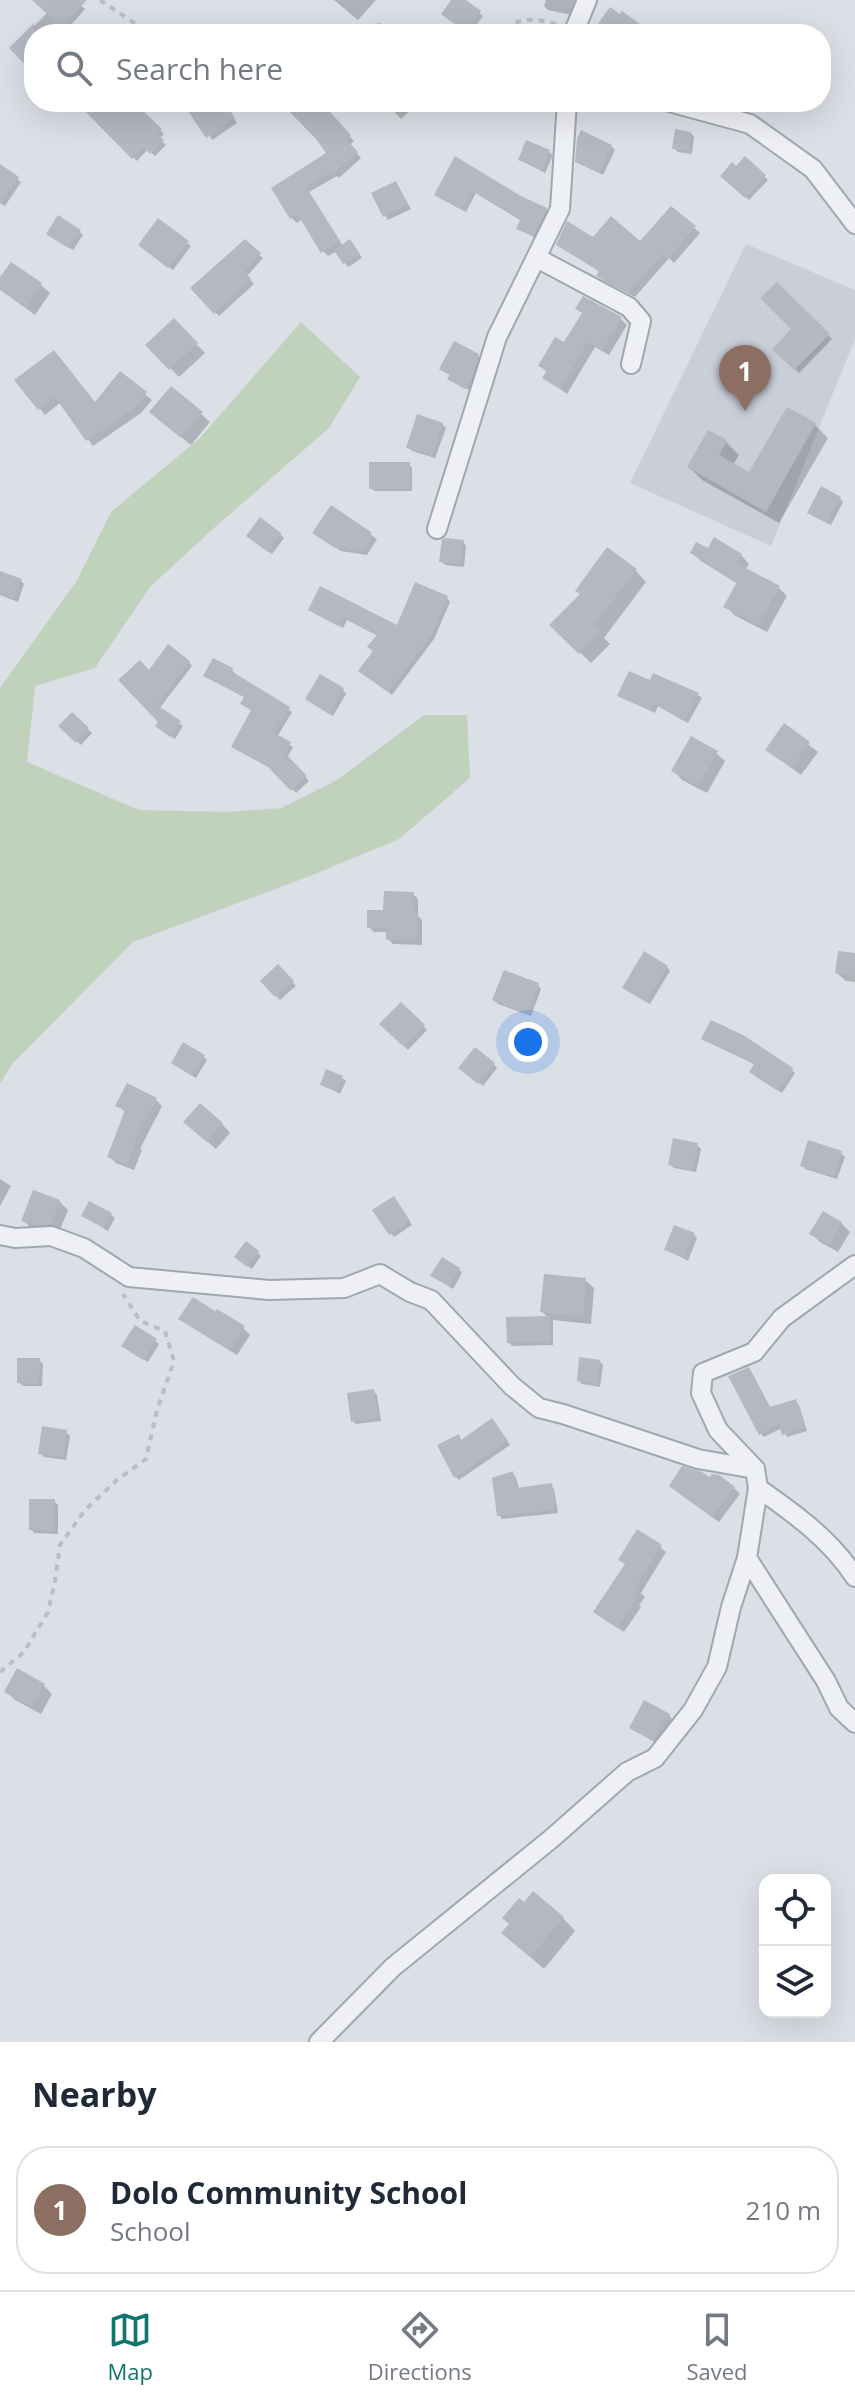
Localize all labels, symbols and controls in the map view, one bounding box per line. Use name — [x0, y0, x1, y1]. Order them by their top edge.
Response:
search box — [24, 24, 831, 112]
icon: search — [52, 46, 96, 90]
text: Search here — [116, 48, 283, 89]
pin: 1 — [719, 345, 771, 411]
your location — [508, 1022, 548, 1062]
map controls — [759, 1874, 831, 2018]
button: locate — [759, 1874, 831, 1946]
button: layers — [759, 1946, 831, 2018]
text: Nearby — [32, 2071, 157, 2117]
text: Dolo Community School — [110, 2172, 467, 2213]
text: 1 — [53, 2192, 67, 2228]
text: 210 m — [746, 2192, 821, 2228]
text: School — [110, 2213, 191, 2249]
tab: Map — [107, 2308, 153, 2386]
tab: Directions — [368, 2308, 472, 2386]
tab: Saved — [686, 2308, 748, 2386]

